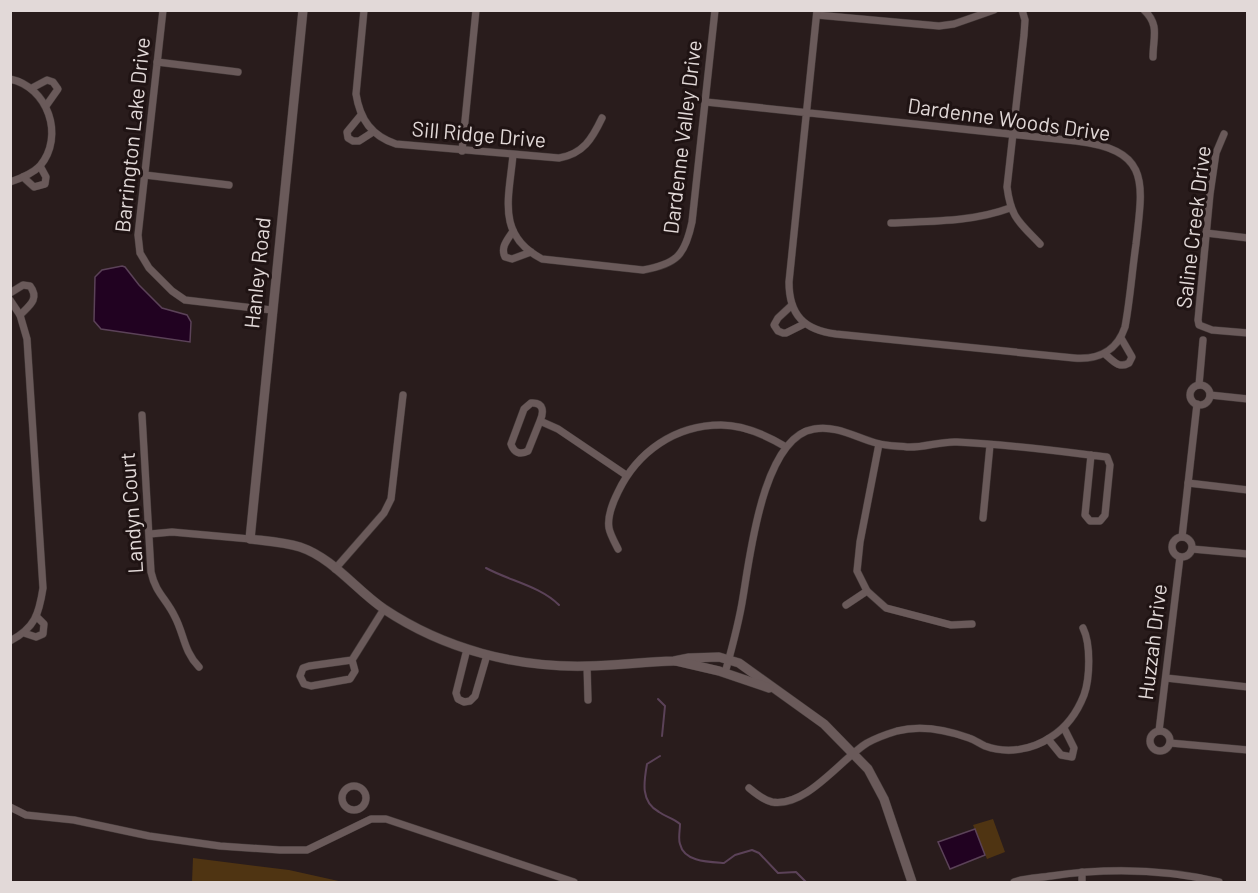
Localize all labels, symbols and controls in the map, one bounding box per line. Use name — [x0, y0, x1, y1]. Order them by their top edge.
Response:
street label: Barrington Lake Drive — [109, 36, 154, 234]
street label: Dardenne Valley Drive — [657, 39, 706, 235]
street label: Dardenne Woods Drive — [906, 92, 1112, 145]
street label: Sill Ridge Drive — [411, 115, 547, 152]
street label: Saline Creek Drive — [1170, 144, 1215, 310]
street label: Hanley Road — [238, 216, 275, 330]
street label: Landyn Court — [114, 452, 147, 575]
street label: Huzzah Drive — [1132, 582, 1171, 701]

